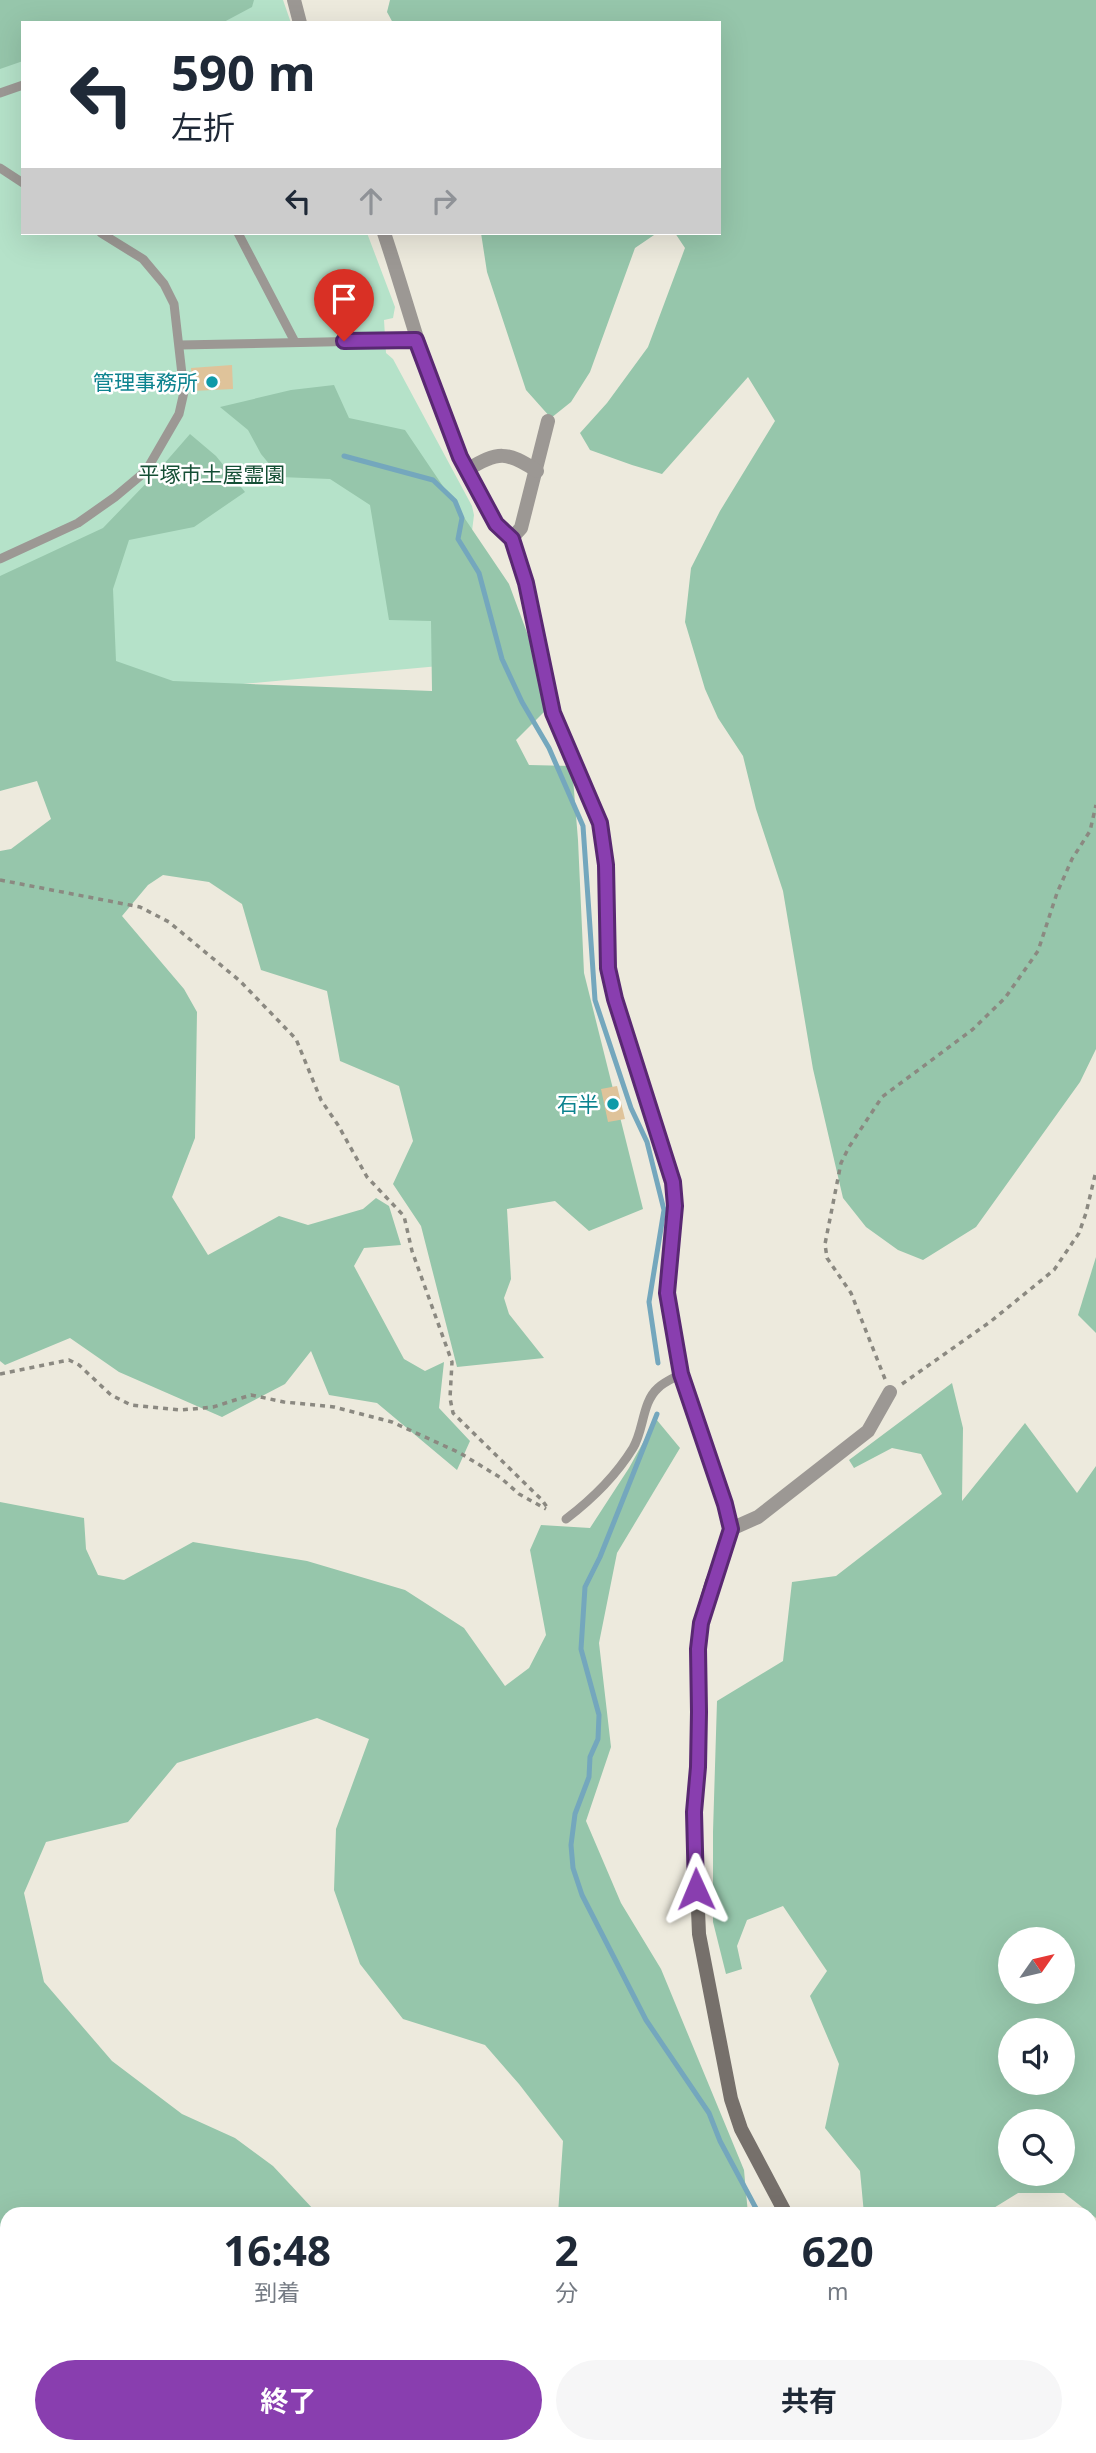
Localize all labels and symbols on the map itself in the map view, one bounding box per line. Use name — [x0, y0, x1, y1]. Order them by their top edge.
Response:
pin — [314, 269, 374, 341]
place label: 管理事務所 — [93, 368, 198, 396]
marker: 管理事務所 — [204, 374, 220, 390]
park label: 平塚市土屋霊園 — [139, 460, 286, 488]
place label: 石半 — [557, 1090, 599, 1118]
marker: 石半 — [605, 1096, 621, 1112]
position arrow — [659, 1852, 733, 1926]
north arrow — [998, 1927, 1074, 2004]

